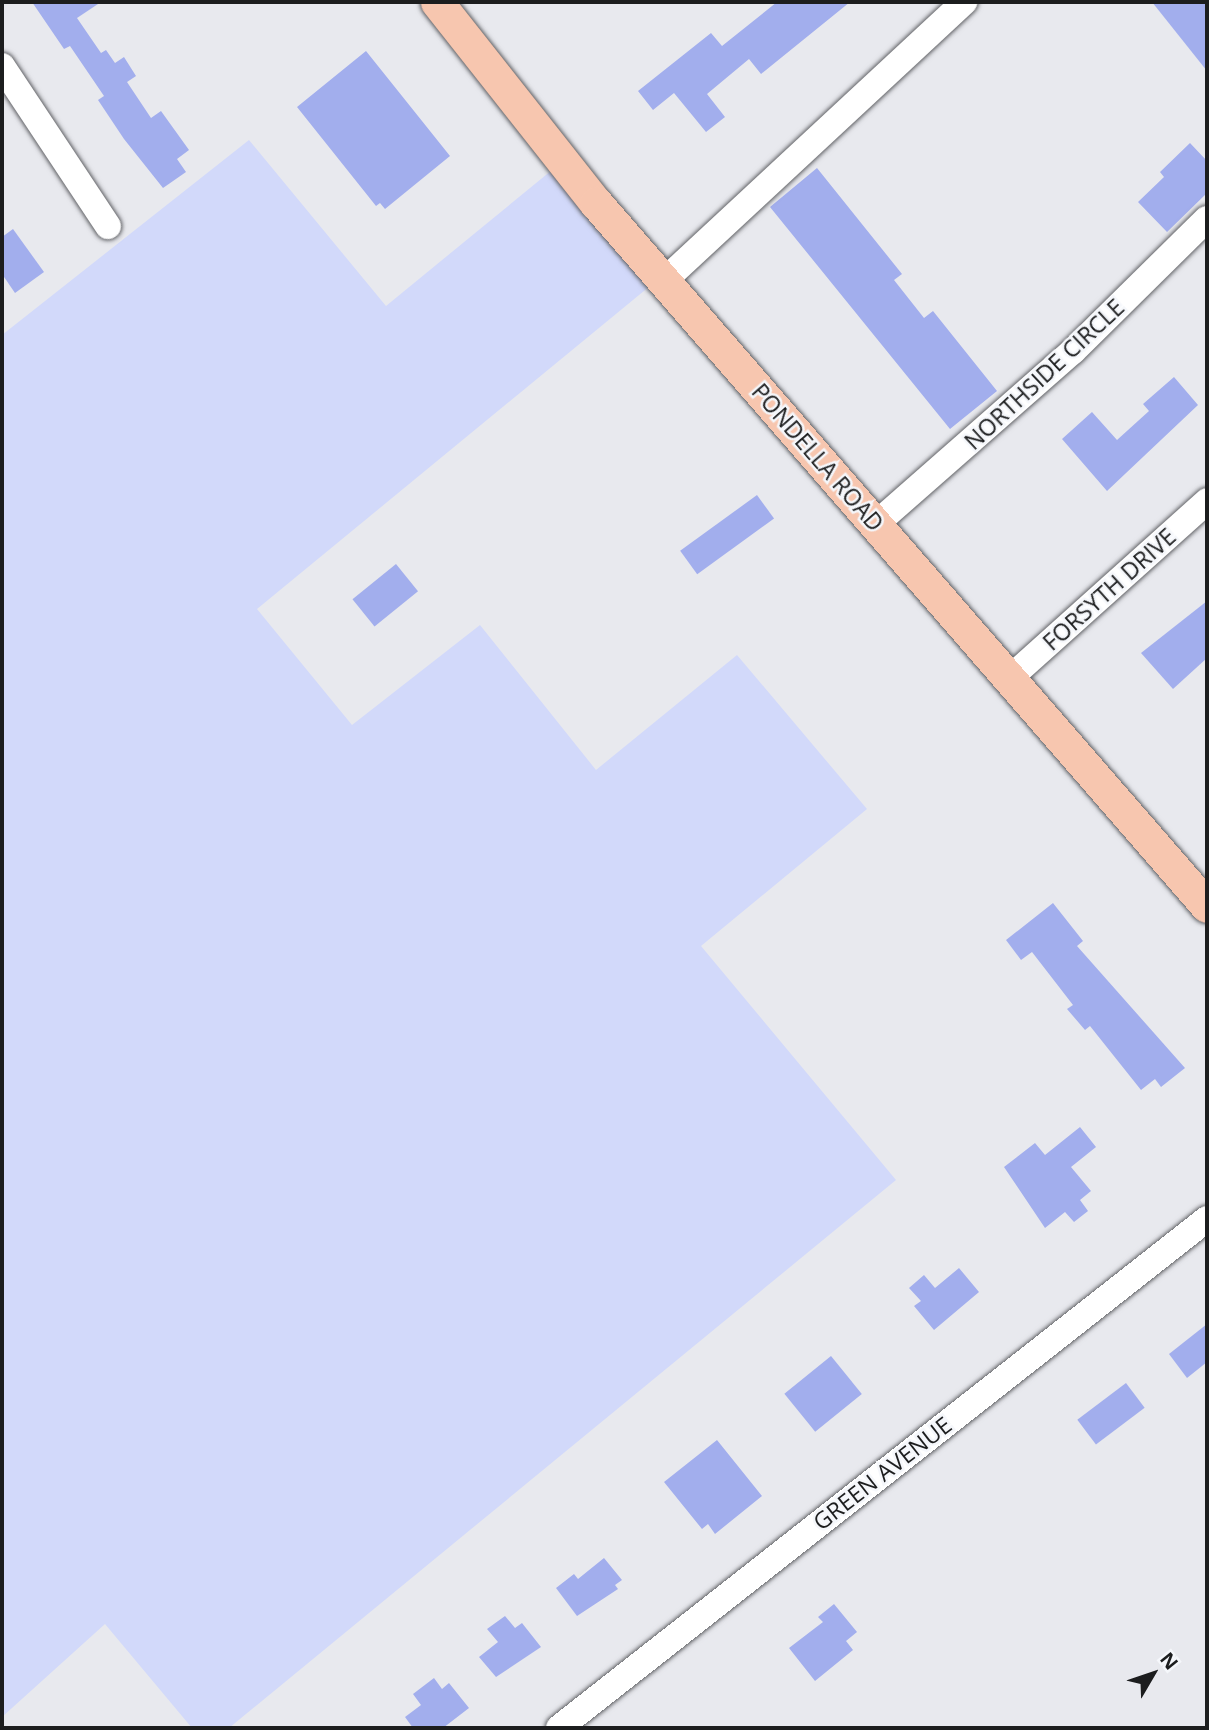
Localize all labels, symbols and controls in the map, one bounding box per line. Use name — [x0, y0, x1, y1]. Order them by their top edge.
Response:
street label: NORTHSIDE CIRCLE — [959, 293, 1129, 455]
street label: PONDELLA ROAD — [746, 378, 890, 536]
street label: FORSYTH DRIVE — [1037, 522, 1181, 656]
street label: GREEN AVENUE — [807, 1411, 957, 1535]
north arrow — [1118, 1639, 1188, 1709]
text: N — [1154, 1647, 1184, 1675]

